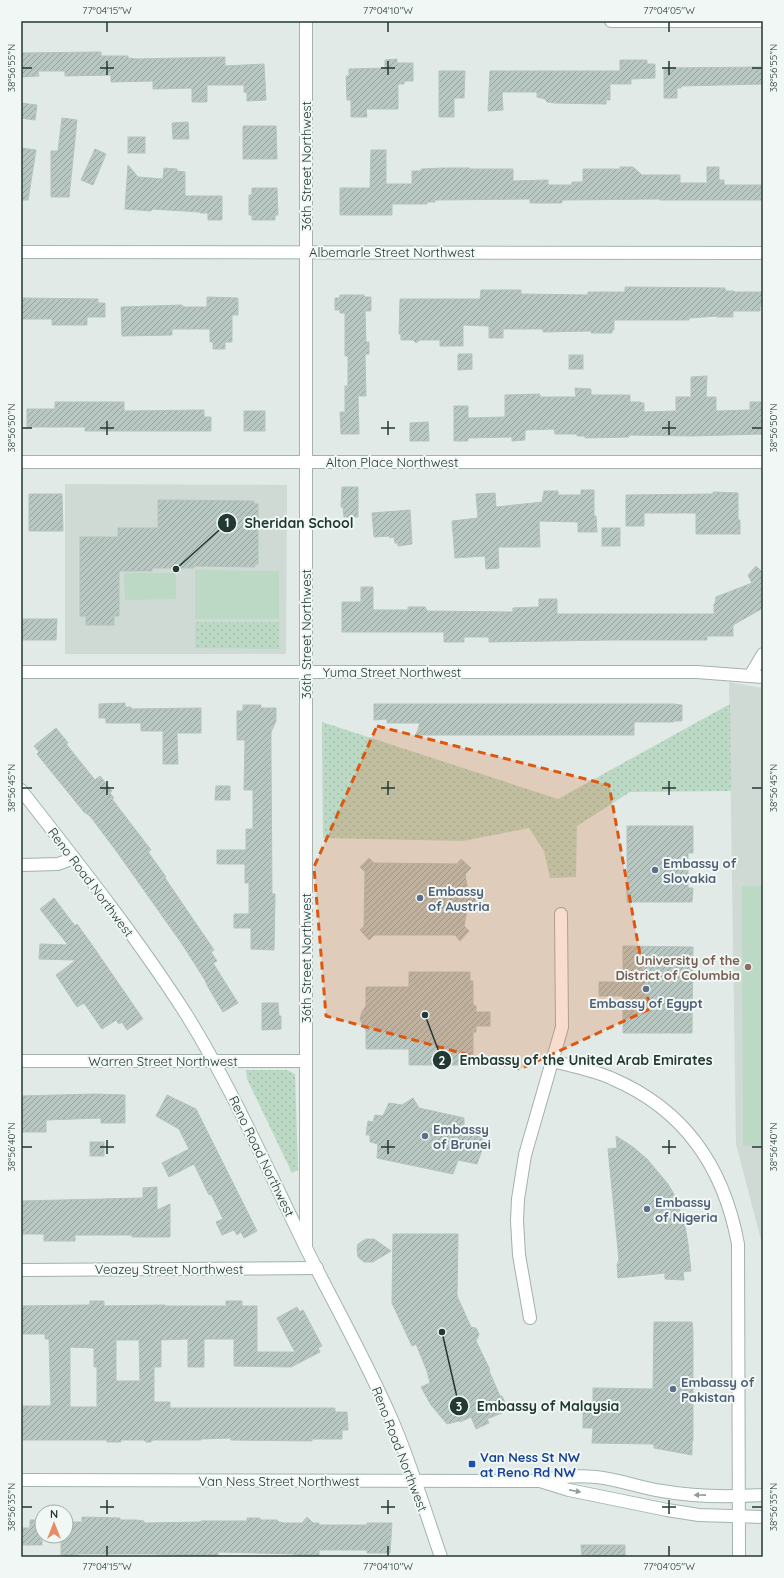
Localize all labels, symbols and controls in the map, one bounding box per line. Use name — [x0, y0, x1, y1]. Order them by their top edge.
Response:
text: 77°04'15"W — [82, 4, 132, 17]
text: 77°04'10"W — [363, 4, 413, 17]
text: 77°04'05"W — [643, 4, 695, 17]
text: 38°56'55"N — [5, 44, 18, 92]
text: 38°56'55"N — [767, 44, 780, 92]
street label: 36th Street Northwest — [298, 101, 314, 231]
street label: Albemarle Street Northwest — [309, 244, 475, 260]
text: 38°56'50"N — [5, 403, 18, 453]
text: 38°56'50"N — [767, 403, 780, 453]
street label: Alton Place Northwest — [326, 454, 458, 470]
callout: Sheridan School — [217, 510, 362, 536]
text: Sheridan School — [244, 514, 354, 532]
text: 1 — [225, 515, 229, 530]
street label: 36th Street Northwest — [298, 569, 314, 699]
street label: Yuma Street Northwest — [323, 664, 461, 680]
text: 38°56'45"N — [5, 764, 18, 812]
text: 38°56'45"N — [767, 764, 780, 812]
street label: Reno Road Northwest — [45, 824, 137, 940]
place label: Embassy of Slovakia — [663, 855, 737, 886]
marker: Embassy of Slovakia — [650, 865, 660, 875]
place label: Embassy of Austria — [428, 883, 490, 914]
street label: 36th Street Northwest — [298, 893, 314, 1023]
marker: Embassy of Austria — [415, 893, 425, 903]
place label: University of the District of Columbia — [615, 952, 740, 983]
marker: University of the District of Columbia — [743, 962, 753, 972]
marker: Embassy of Egypt — [641, 984, 651, 994]
place label: Embassy of Egypt — [589, 995, 703, 1011]
callout: Embassy of the United Arab Emirates — [432, 1047, 721, 1073]
text: Embassy of the United Arab Emirates — [459, 1051, 713, 1069]
street label: Warren Street Northwest — [88, 1053, 238, 1069]
text: 2 — [439, 1053, 446, 1068]
street label: Reno Road Northwest — [226, 1093, 298, 1219]
place label: Embassy of Brunei — [433, 1121, 491, 1152]
text: 38°56'40"N — [5, 1122, 18, 1172]
text: 38°56'40"N — [767, 1122, 780, 1172]
marker: Embassy of Brunei — [420, 1131, 430, 1141]
place label: Embassy of Nigeria — [655, 1194, 718, 1225]
marker: Embassy of Nigeria — [642, 1204, 652, 1214]
street label: Veazey Street Northwest — [95, 1261, 243, 1277]
place label: Embassy of Pakistan — [681, 1374, 755, 1405]
street label: Reno Road Northwest — [369, 1384, 431, 1514]
marker: Embassy of Pakistan — [668, 1384, 678, 1394]
callout: Embassy of Malaysia — [449, 1393, 627, 1419]
text: Embassy of Malaysia — [477, 1397, 619, 1415]
text: 3 — [456, 1399, 462, 1414]
place label: Van Ness St NW at Reno Rd NW — [480, 1449, 581, 1480]
marker: Van Ness St NW at Reno Rd NW — [467, 1459, 477, 1469]
street label: Van Ness Street Northwest — [199, 1473, 359, 1489]
text: 38°56'35"N — [5, 1483, 18, 1531]
text: 38°56'35"N — [767, 1483, 780, 1531]
one-way arrow — [569, 1489, 581, 1495]
one-way arrow — [694, 1491, 706, 1498]
north arrow — [34, 1504, 74, 1544]
text: N — [50, 1507, 58, 1521]
text: 77°04'15"W — [82, 1560, 132, 1573]
text: 77°04'10"W — [363, 1560, 413, 1573]
text: 77°04'05"W — [643, 1560, 695, 1573]

